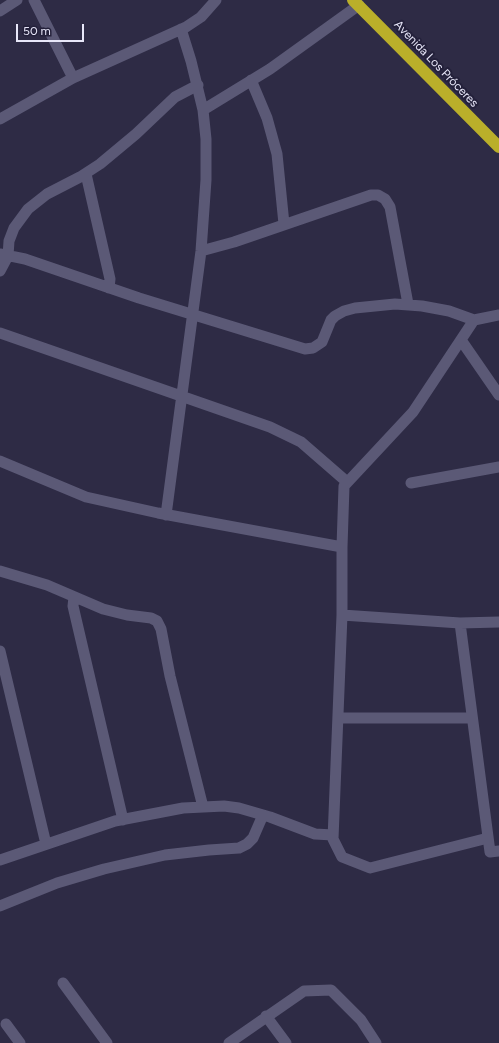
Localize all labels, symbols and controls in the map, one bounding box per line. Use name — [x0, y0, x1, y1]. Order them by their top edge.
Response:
scale bar — [18, 16, 86, 42]
street label: Avenida Los Próceres — [391, 18, 481, 110]
text: 50 m — [23, 24, 51, 38]

